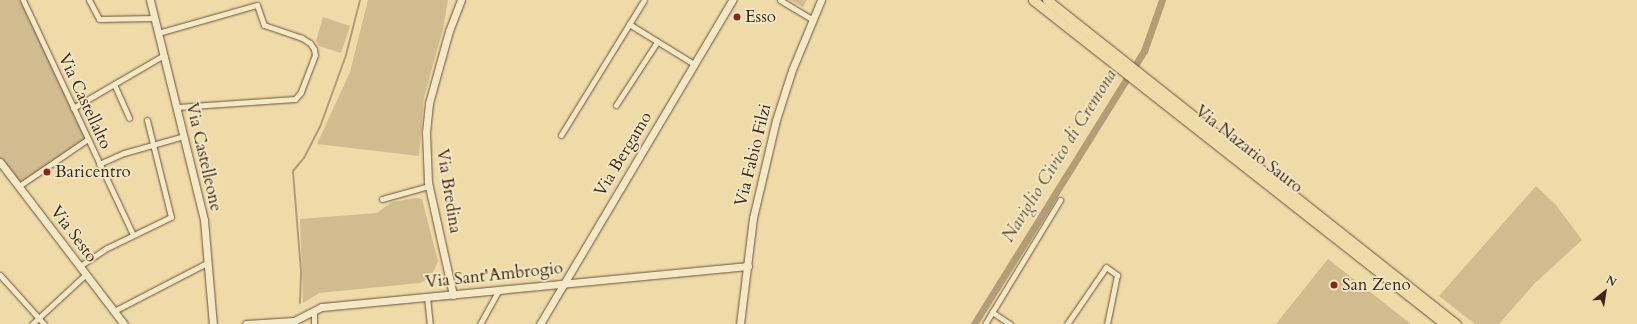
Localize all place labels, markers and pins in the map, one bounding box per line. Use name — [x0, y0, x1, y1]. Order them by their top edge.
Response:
place label: Esso — [745, 7, 776, 27]
marker: Esso — [732, 12, 742, 22]
place label: Baricentro — [55, 162, 131, 182]
marker: Baricentro — [42, 167, 52, 177]
place label: San Zeno — [1342, 275, 1411, 295]
marker: San Zeno — [1329, 280, 1339, 290]

